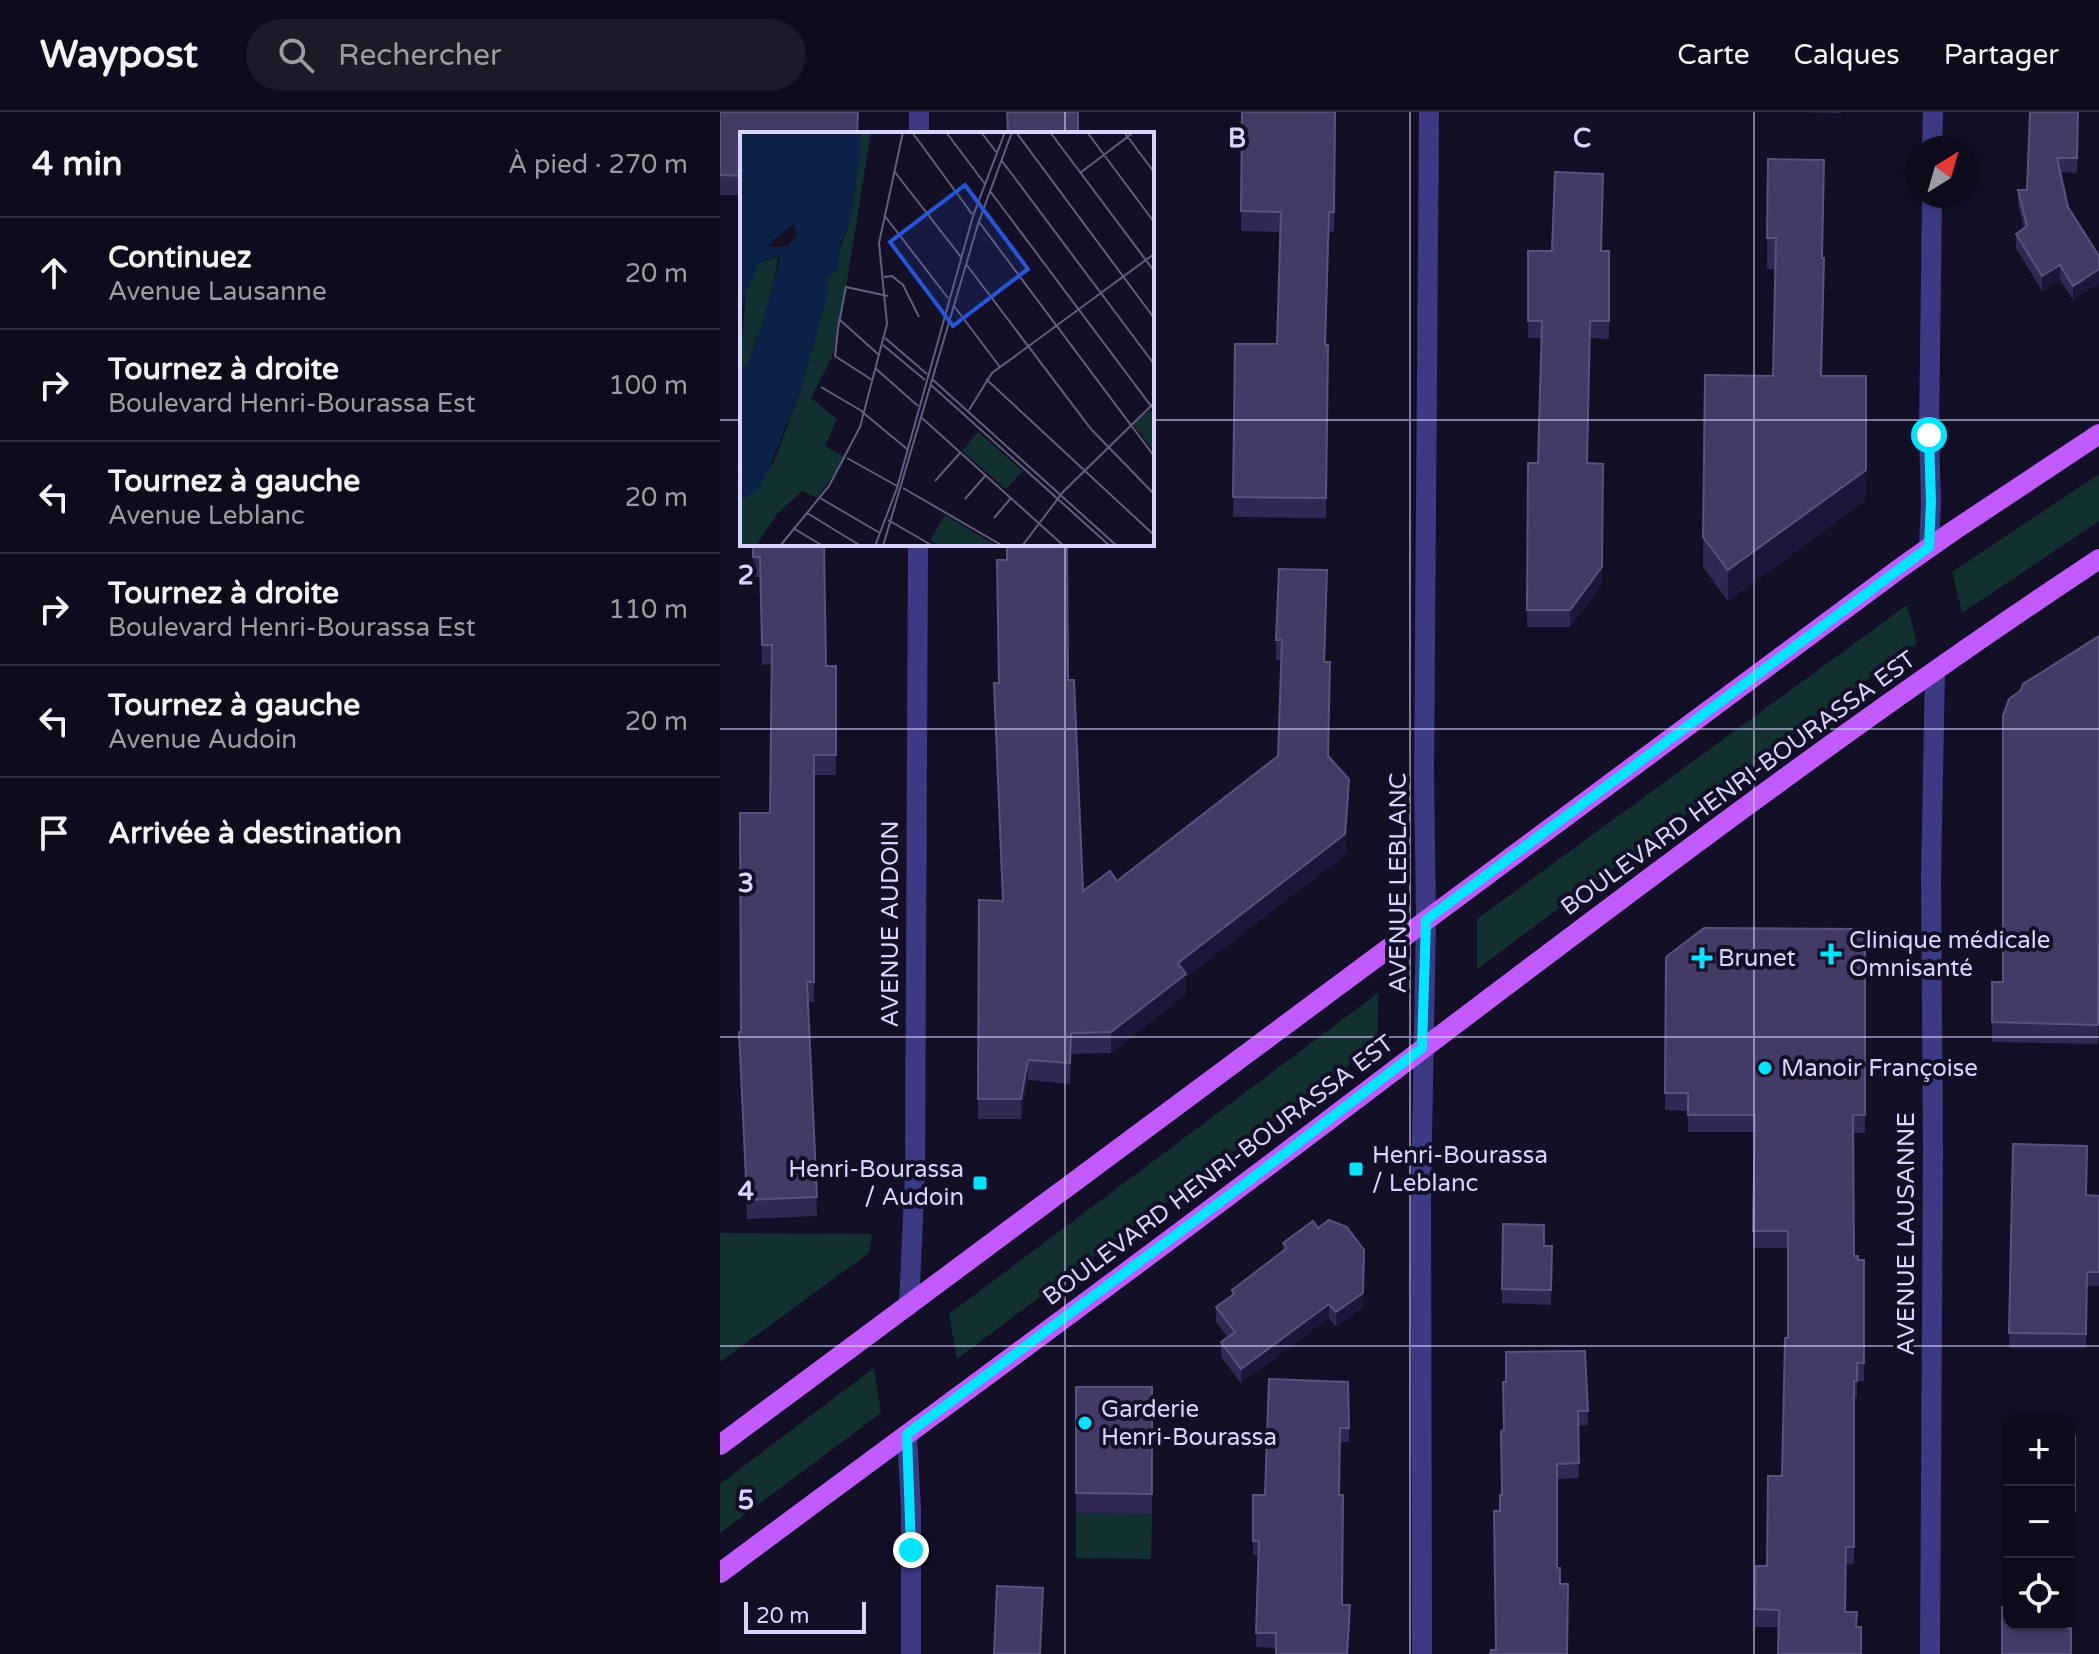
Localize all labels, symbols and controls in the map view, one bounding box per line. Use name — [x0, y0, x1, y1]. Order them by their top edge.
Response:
search box — [246, 19, 806, 91]
text: Waypost — [40, 32, 198, 78]
icon: search — [274, 33, 318, 77]
text: Rechercher — [338, 37, 501, 74]
text: Carte — [1677, 38, 1750, 72]
text: Calques — [1794, 38, 1900, 72]
text: Partager — [1944, 38, 2059, 72]
text: B — [1228, 123, 1246, 154]
text: C — [1573, 123, 1591, 154]
inset map — [740, 132, 1154, 546]
north arrow — [1907, 136, 1979, 208]
text: 4 min — [32, 144, 123, 185]
text: À pied · 270 m — [508, 149, 688, 180]
text: Continuez — [108, 239, 252, 276]
icon: ahead — [32, 251, 76, 295]
text: 20 m — [625, 258, 688, 289]
text: Avenue Lausanne — [108, 276, 327, 307]
text: Tournez à droite — [108, 351, 339, 388]
icon: right — [32, 363, 76, 407]
text: 100 m — [608, 370, 688, 401]
text: Boulevard Henri-Bourassa Est — [108, 388, 476, 419]
route start — [1911, 417, 1947, 453]
text: Tournez à gauche — [108, 463, 360, 500]
icon: left — [32, 475, 76, 519]
text: 20 m — [625, 482, 688, 513]
text: Avenue Leblanc — [108, 500, 305, 531]
text: 2 — [738, 560, 754, 591]
text: Tournez à droite — [108, 575, 339, 612]
icon: right — [32, 587, 76, 631]
text: 110 m — [608, 594, 688, 625]
text: Boulevard Henri-Bourassa Est — [108, 612, 476, 643]
street label: BOULEVARD HENRI-BOURASSA EST — [1555, 645, 1922, 922]
text: Tournez à gauche — [108, 687, 360, 724]
icon: left — [32, 699, 76, 743]
text: 20 m — [625, 706, 688, 737]
text: Avenue Audoin — [108, 724, 297, 755]
street label: AVENUE LEBLANC — [1384, 773, 1413, 993]
icon: arrive — [32, 811, 76, 855]
text: Arrivée à destination — [108, 815, 402, 852]
street label: AVENUE AUDOIN — [876, 820, 905, 1028]
text: 3 — [738, 868, 754, 899]
place label: Clinique médicale Omnisanté — [1849, 926, 2050, 983]
marker: Clinique médicale Omnisanté — [1820, 943, 1842, 965]
place label: Brunet — [1718, 944, 1796, 973]
marker: Brunet — [1693, 949, 1711, 967]
street label: BOULEVARD HENRI-BOURASSA EST — [1037, 1029, 1400, 1312]
place label: Manoir Françoise — [1781, 1054, 1978, 1083]
marker: Manoir Françoise — [1756, 1059, 1774, 1077]
street label: AVENUE LAUSANNE — [1892, 1112, 1921, 1356]
place label: Henri-Bourassa / Leblanc — [1372, 1141, 1548, 1198]
place label: Henri-Bourassa / Audoin — [788, 1155, 964, 1212]
marker: Henri-Bourassa / Leblanc — [1347, 1160, 1365, 1178]
marker: Henri-Bourassa / Audoin — [971, 1174, 989, 1192]
text: 4 — [738, 1176, 754, 1207]
place label: Garderie Henri-Bourassa — [1101, 1395, 1277, 1452]
marker: Garderie Henri-Bourassa — [1076, 1414, 1094, 1432]
map controls — [2003, 1414, 2075, 1630]
button: + — [2003, 1414, 2075, 1486]
text: 5 — [738, 1485, 754, 1516]
button: − — [2003, 1486, 2075, 1558]
route end — [893, 1532, 929, 1568]
button: locate — [2003, 1558, 2075, 1630]
scale bar — [744, 1598, 866, 1634]
text: 20 m — [756, 1603, 810, 1629]

